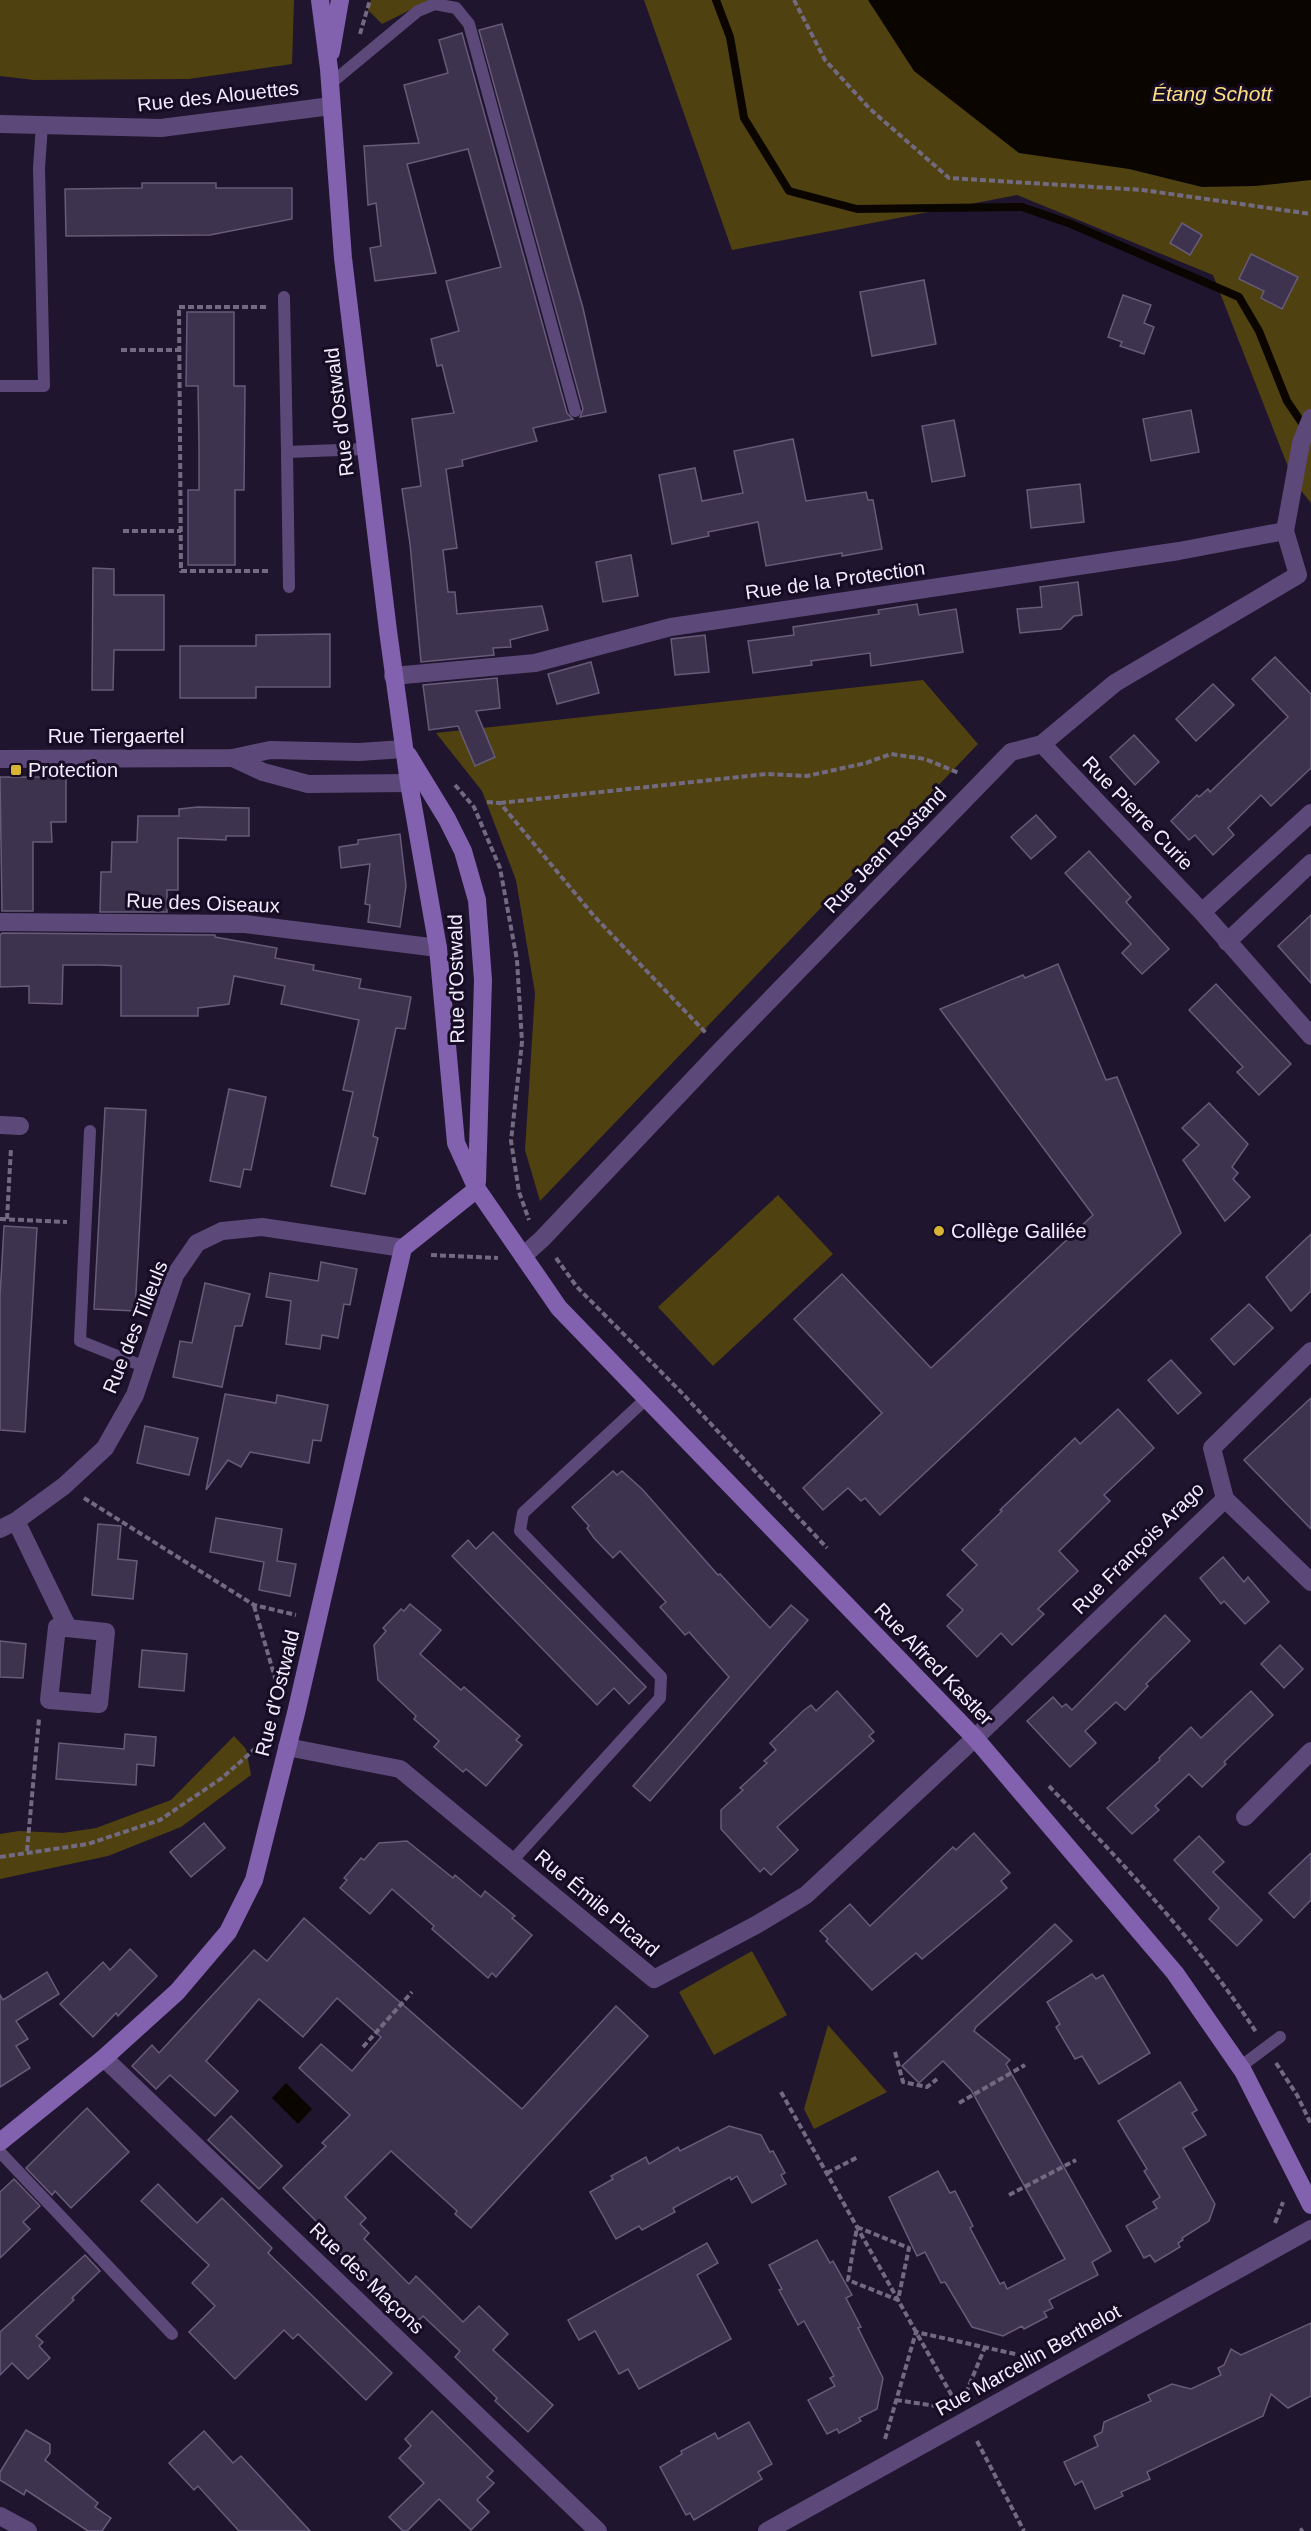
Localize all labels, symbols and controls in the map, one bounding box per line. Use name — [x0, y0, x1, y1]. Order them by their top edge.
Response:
street label: Rue des Alouettes — [136, 77, 300, 115]
water label: Étang Schott — [1152, 82, 1273, 105]
street label: Rue d'Ostwald — [320, 346, 358, 478]
street label: Rue de la Protection — [744, 556, 926, 604]
street label: Rue Tiergaertel — [48, 725, 184, 747]
street label: Rue Pierre Curie — [1078, 752, 1198, 874]
place label: Protection — [28, 759, 118, 781]
marker: Protection — [9, 763, 23, 777]
street label: Rue Jean Rostand — [820, 783, 950, 917]
street label: Rue des Oiseaux — [126, 889, 280, 917]
street label: Rue d'Ostwald — [444, 914, 468, 1044]
place label: Collège Galilée — [951, 1220, 1087, 1242]
marker: Collège Galilée — [932, 1224, 946, 1238]
street label: Rue des Tilleuls — [98, 1257, 172, 1397]
street label: Rue François Arago — [1068, 1478, 1208, 1618]
street label: Rue Alfred Kastler — [870, 1598, 998, 1730]
street label: Rue d'Ostwald — [251, 1628, 303, 1758]
street label: Rue Émile Picard — [531, 1845, 663, 1961]
street label: Rue des Maçons — [305, 2218, 429, 2338]
street label: Rue Marcellin Berthelot — [932, 2300, 1125, 2420]

